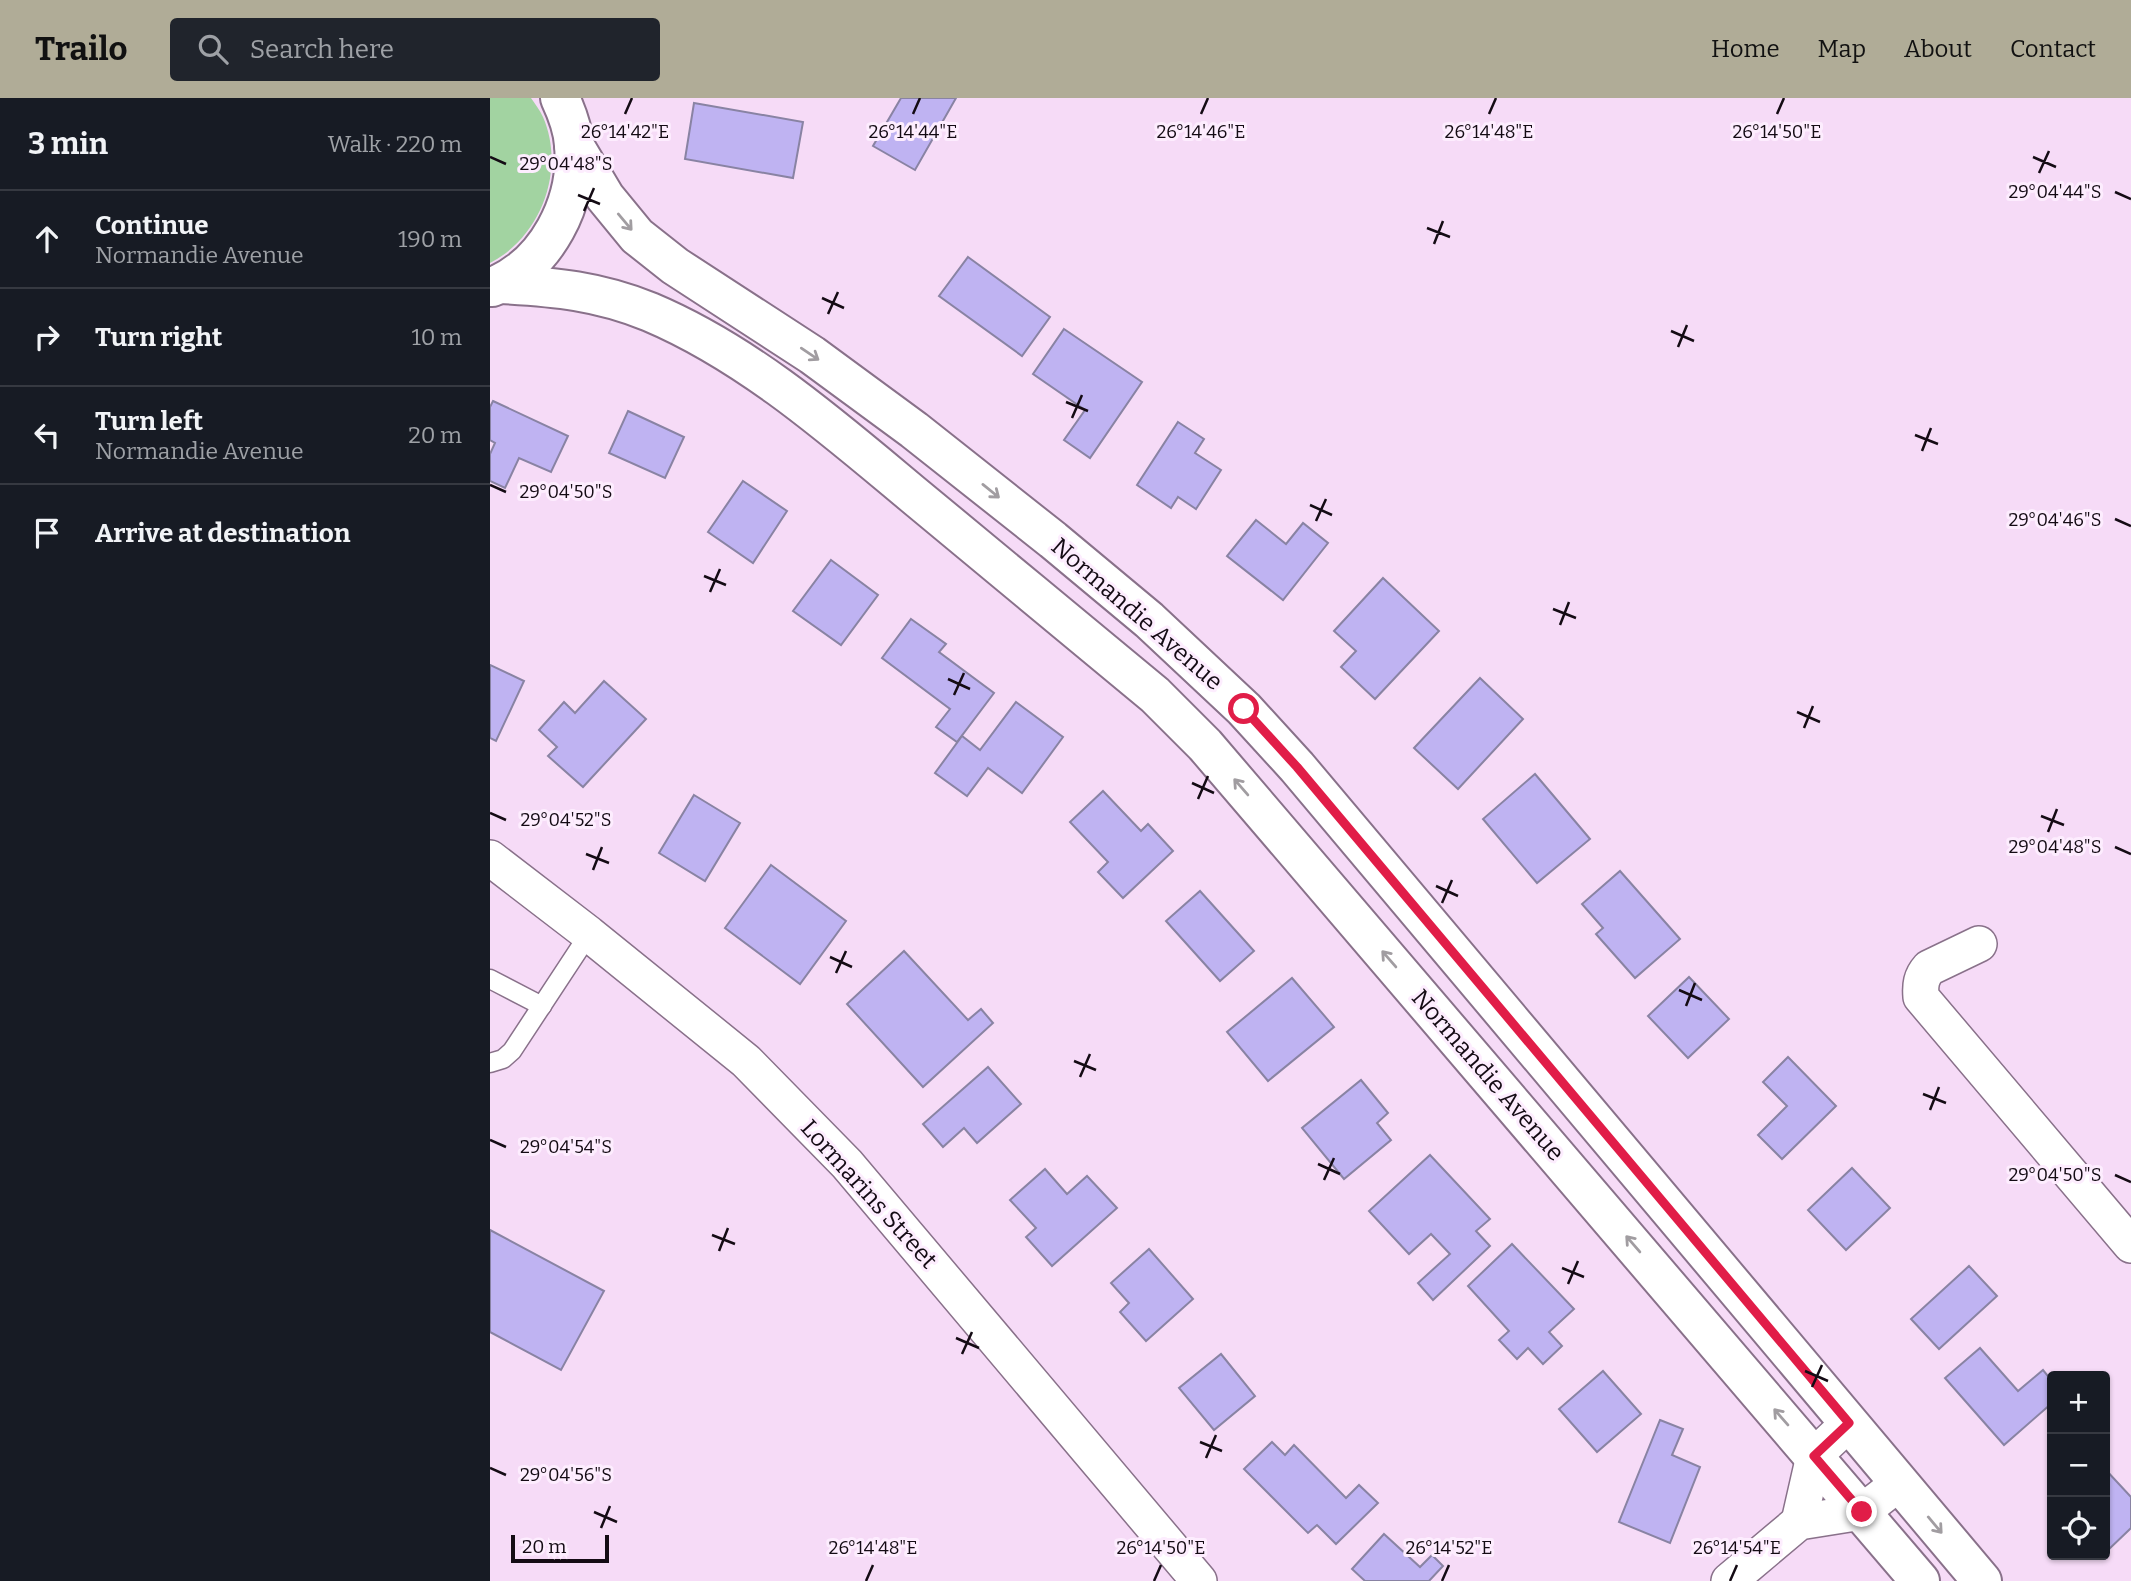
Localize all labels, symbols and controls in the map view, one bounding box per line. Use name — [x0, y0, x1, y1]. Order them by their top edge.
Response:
search box — [170, 18, 660, 81]
text: Trailo — [35, 29, 128, 69]
icon: search — [194, 30, 232, 68]
text: Search here — [250, 34, 394, 65]
text: Home — [1711, 35, 1780, 63]
text: Map — [1818, 35, 1866, 63]
text: About — [1904, 35, 1972, 63]
text: Contact — [2010, 35, 2096, 63]
text: 26°14'42"E — [581, 121, 669, 143]
text: 26°14'44"E — [868, 121, 958, 143]
text: 26°14'46"E — [1157, 121, 1245, 143]
text: 26°14'48"E — [1445, 121, 1533, 143]
text: 26°14'50"E — [1732, 121, 1822, 143]
text: 3 min — [28, 126, 108, 162]
text: Walk · 220 m — [328, 130, 462, 158]
text: 29°04'48"S — [520, 153, 612, 175]
text: 29°04'44"S — [2008, 181, 2102, 203]
text: Continue — [95, 210, 209, 241]
one-way arrow — [617, 213, 633, 231]
icon: ahead — [28, 220, 66, 258]
text: 190 m — [398, 225, 462, 253]
text: Normandie Avenue — [95, 241, 304, 269]
icon: right — [28, 318, 66, 356]
text: Turn right — [95, 322, 222, 353]
text: 10 m — [411, 323, 462, 351]
one-way arrow — [799, 347, 819, 361]
text: Turn left — [95, 406, 203, 437]
icon: left — [28, 416, 66, 454]
text: 20 m — [408, 421, 462, 449]
text: Normandie Avenue — [95, 437, 304, 465]
text: 29°04'50"S — [519, 481, 613, 503]
one-way arrow — [982, 483, 1000, 498]
text: 29°04'46"S — [2008, 509, 2102, 531]
icon: arrive — [28, 514, 66, 552]
text: Arrive at destination — [95, 518, 350, 549]
street label: Normandie Avenue — [1046, 532, 1228, 696]
route start — [1228, 693, 1259, 724]
one-way arrow — [1233, 778, 1249, 796]
text: 29°04'52"S — [520, 809, 612, 831]
text: 29°04'48"S — [2009, 836, 2101, 858]
one-way arrow — [1381, 951, 1397, 969]
street label: Normandie Avenue — [1406, 984, 1570, 1166]
street label: Lormarins Street — [795, 1114, 943, 1274]
text: 29°04'54"S — [520, 1136, 612, 1158]
text: 29°04'50"S — [2008, 1164, 2102, 1186]
one-way arrow — [1625, 1235, 1641, 1253]
map controls — [2047, 1371, 2110, 1560]
button: + — [2047, 1371, 2110, 1434]
one-way arrow — [1773, 1408, 1789, 1426]
button: − — [2047, 1434, 2110, 1497]
text: 29°04'56"S — [520, 1464, 612, 1486]
route end — [1846, 1496, 1877, 1527]
button: locate — [2047, 1497, 2110, 1560]
one-way arrow — [1927, 1516, 1943, 1534]
scale bar — [511, 1532, 609, 1564]
text: 20 m — [522, 1535, 566, 1558]
text: 26°14'48"E — [829, 1537, 917, 1559]
text: 26°14'50"E — [1116, 1537, 1206, 1559]
text: 26°14'52"E — [1406, 1537, 1493, 1559]
text: 26°14'54"E — [1693, 1537, 1781, 1559]

